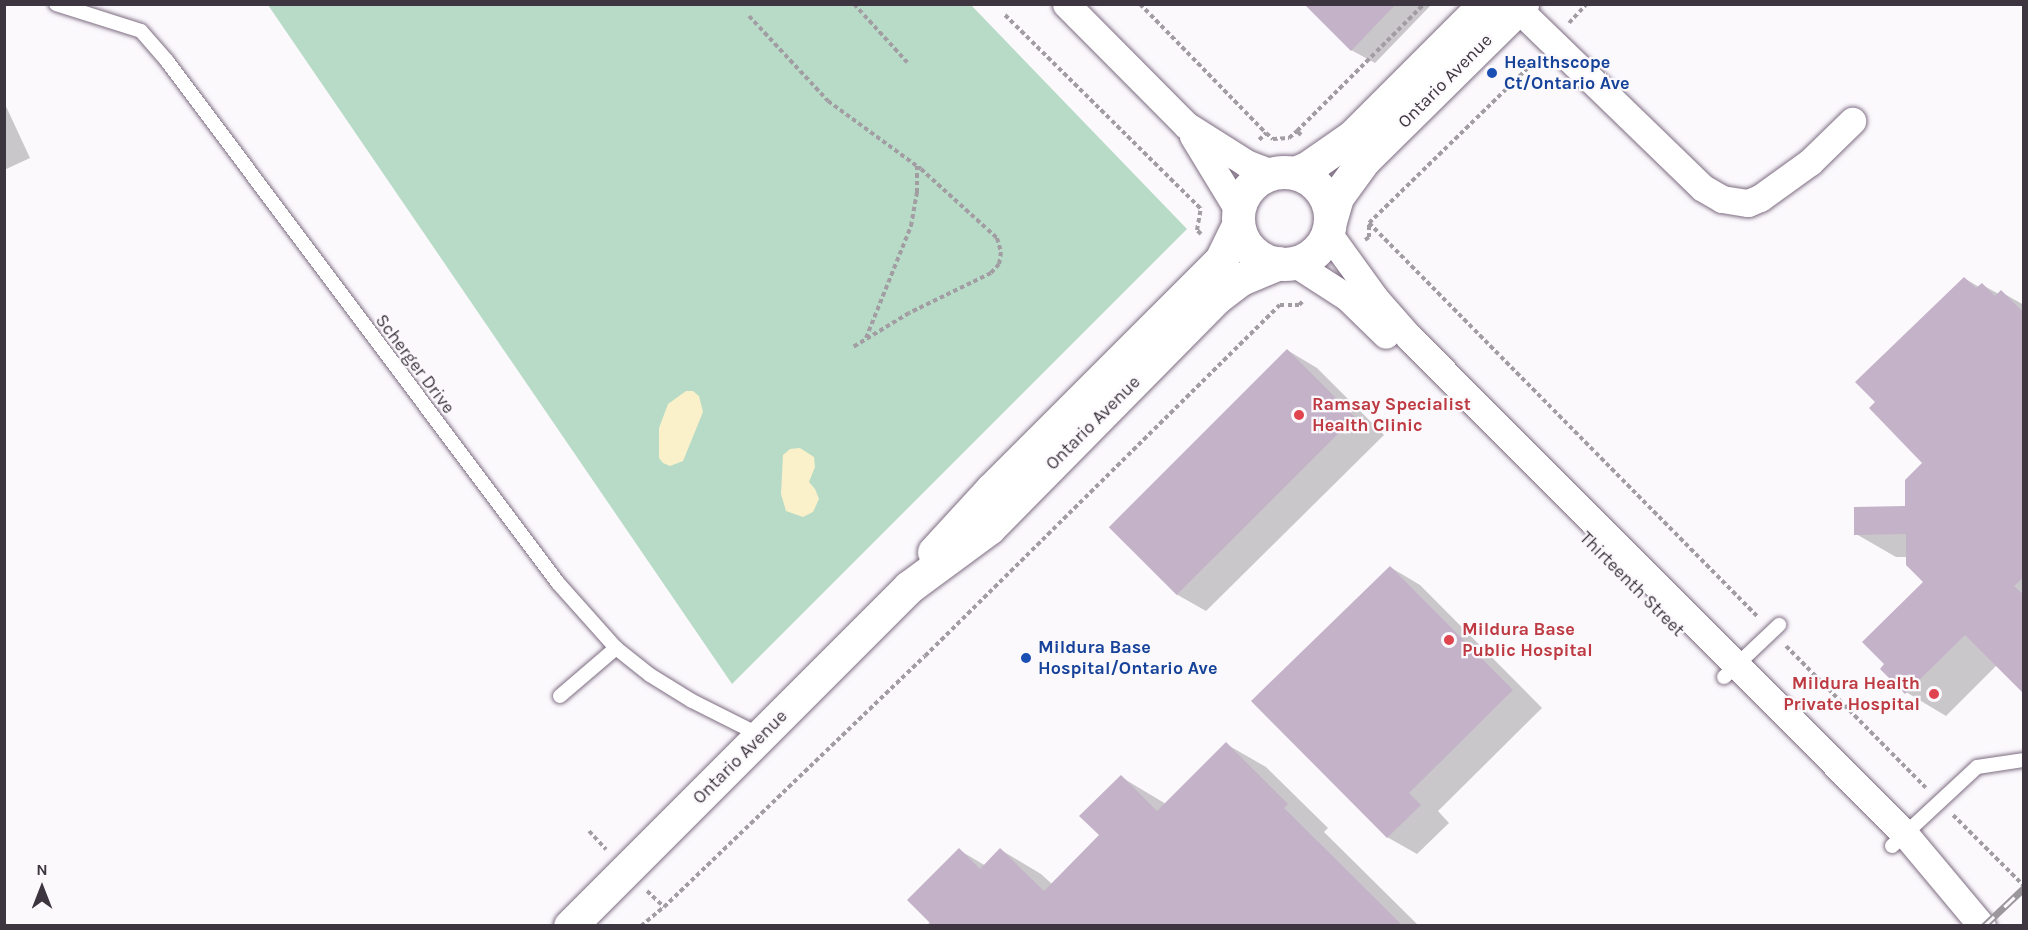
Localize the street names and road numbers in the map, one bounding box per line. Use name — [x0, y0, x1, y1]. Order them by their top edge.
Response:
street label: Ontario Avenue — [1393, 29, 1497, 133]
street label: Scherger Drive — [371, 310, 459, 418]
street label: Ontario Avenue — [1041, 371, 1145, 475]
street label: Thirteenth Street — [1575, 527, 1689, 641]
street label: Ontario Avenue — [688, 705, 792, 809]

